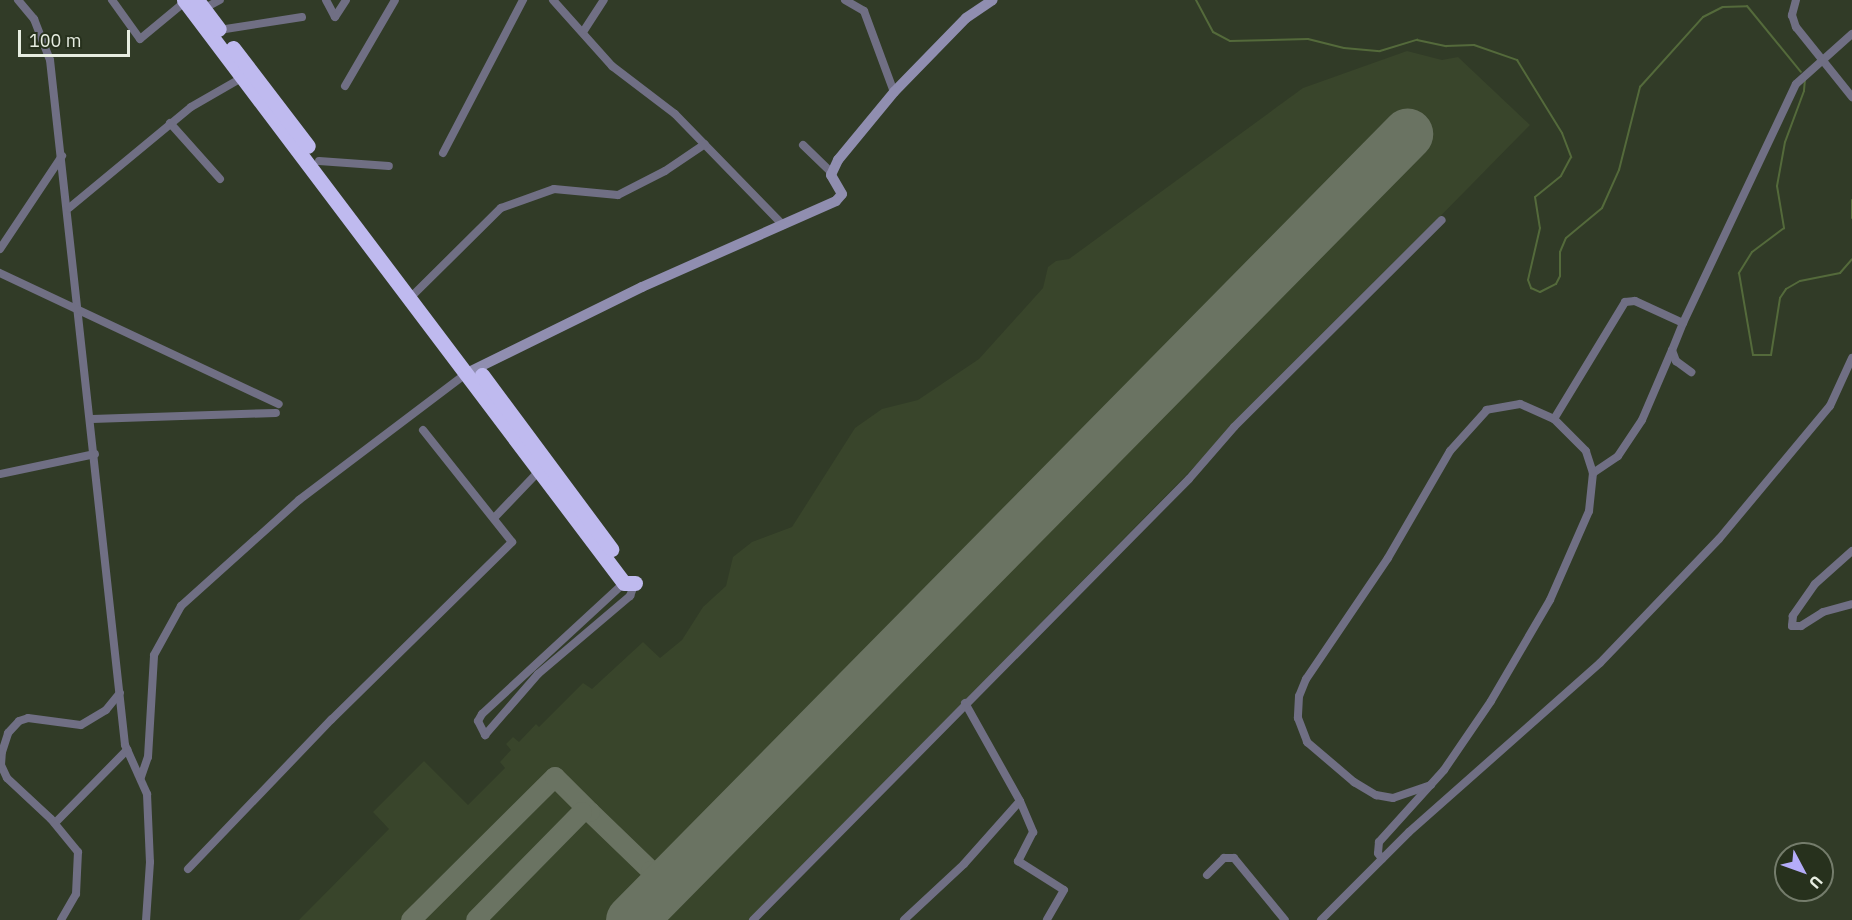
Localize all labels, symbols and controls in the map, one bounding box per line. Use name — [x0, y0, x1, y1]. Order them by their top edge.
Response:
scale bar — [21, 18, 134, 56]
text: 100 m — [29, 29, 81, 52]
north arrow — [1774, 842, 1834, 902]
text: U — [1805, 872, 1827, 893]

